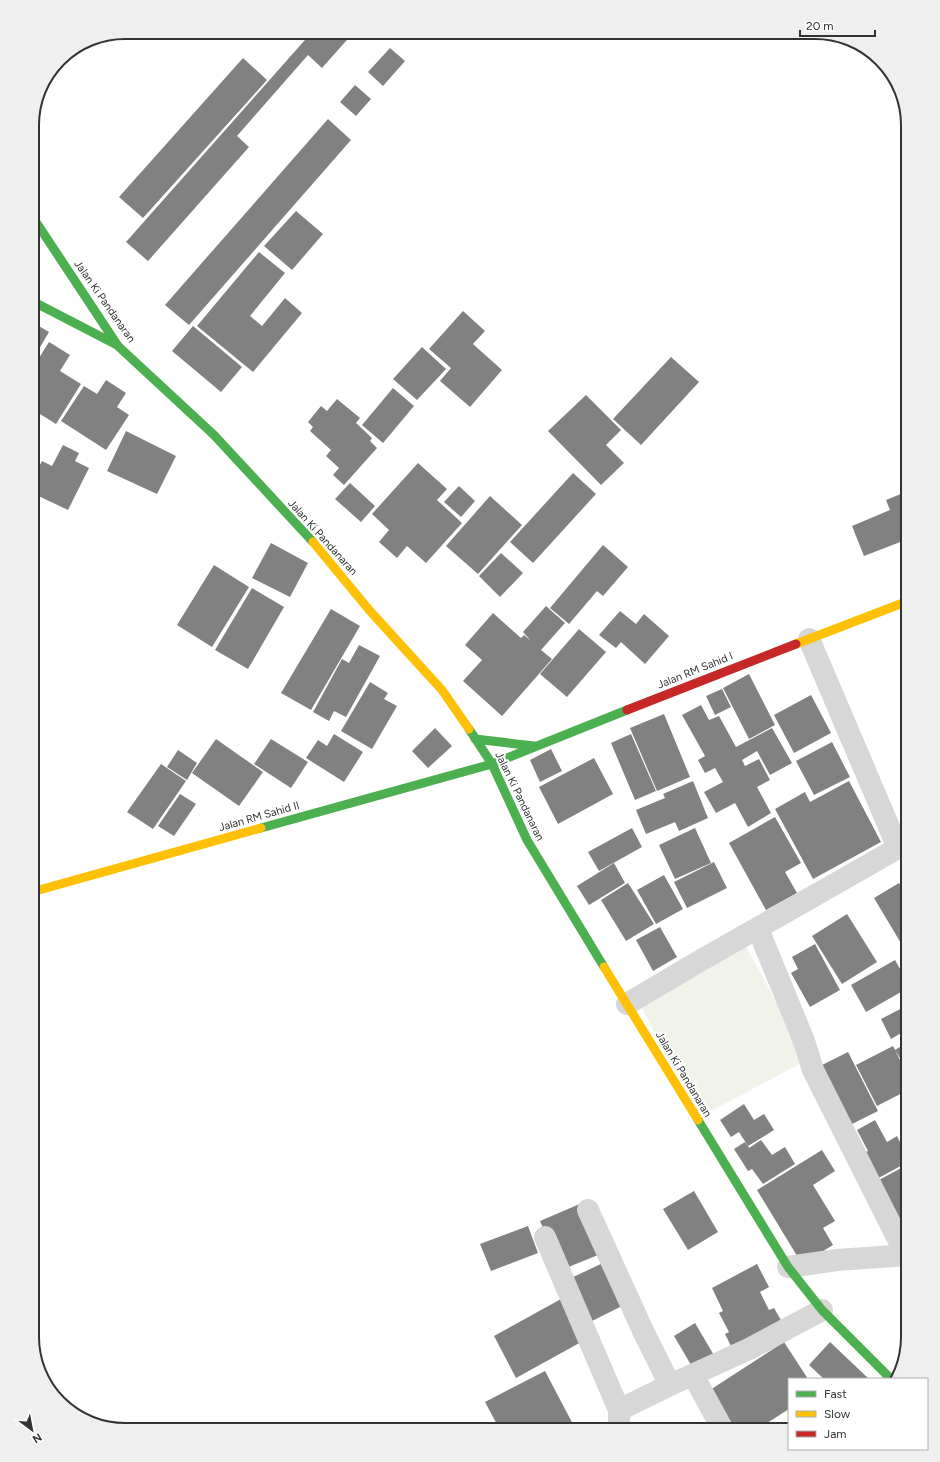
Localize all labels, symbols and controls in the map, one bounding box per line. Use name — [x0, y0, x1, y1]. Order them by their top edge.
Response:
scale bar — [800, 12, 875, 38]
text: 20 m — [806, 19, 834, 33]
street label: Jalan Ki Pandanaran — [71, 258, 138, 345]
street label: Jalan Ki Pandanaran — [285, 497, 360, 578]
street label: Jalan RM Sahid I — [656, 649, 735, 692]
street label: Jalan Ki Pandanaran — [492, 750, 547, 843]
street label: Jalan RM Sahid II — [217, 799, 301, 834]
street label: Jalan Ki Pandanaran — [653, 1029, 714, 1119]
legend — [788, 1378, 928, 1450]
text: Fast — [824, 1387, 847, 1401]
text: Slow — [824, 1407, 851, 1421]
north arrow — [12, 1410, 52, 1450]
text: Jam — [824, 1427, 847, 1441]
text: N — [30, 1430, 44, 1446]

